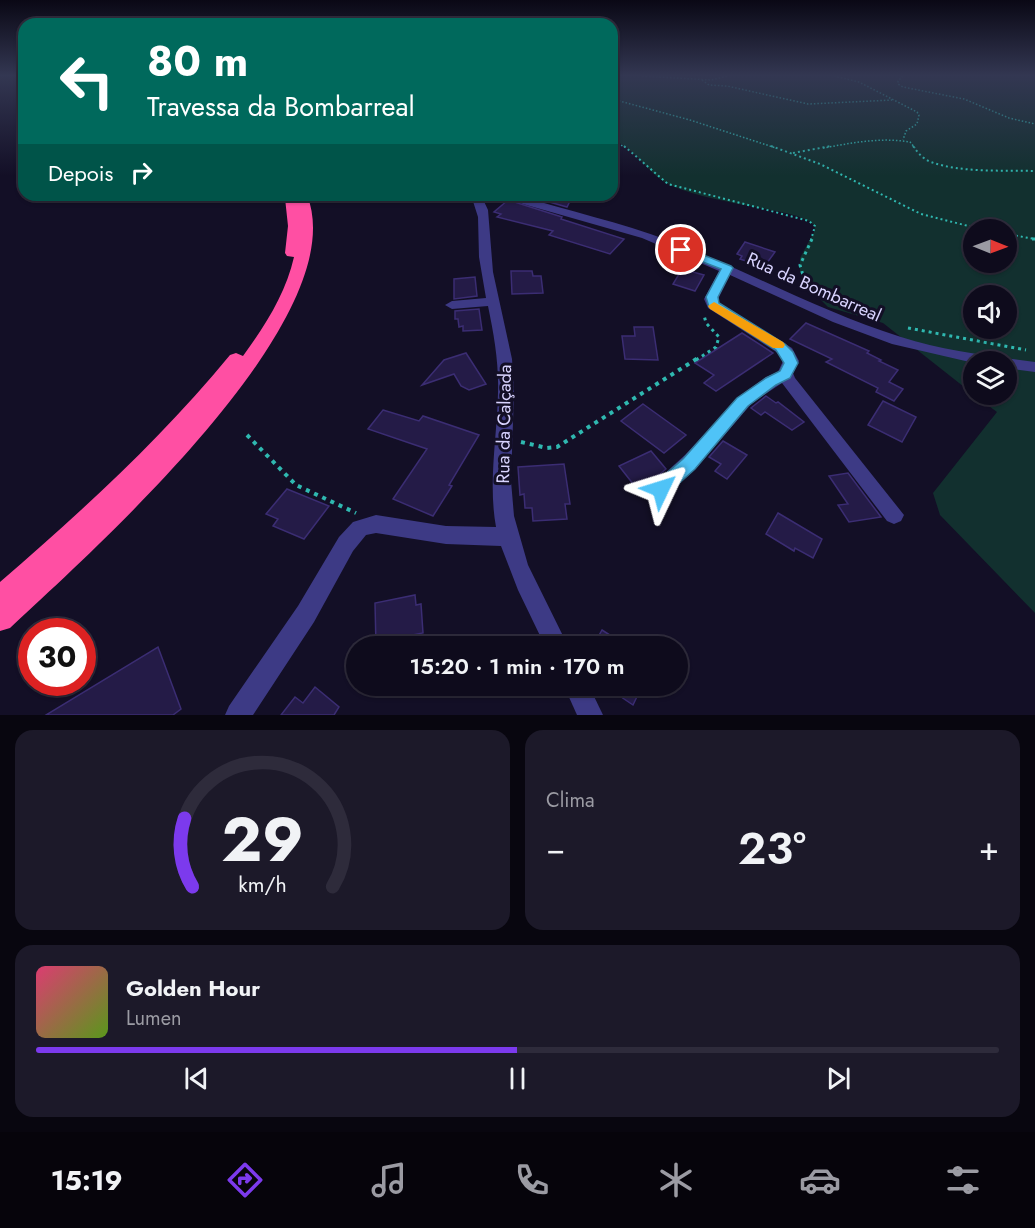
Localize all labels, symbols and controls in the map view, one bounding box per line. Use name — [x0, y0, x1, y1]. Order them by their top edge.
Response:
text: 80 m — [147, 31, 248, 92]
icon: left — [48, 42, 126, 120]
text: Travessa da Bombarreal — [147, 87, 415, 126]
icon: right — [125, 156, 158, 189]
text: Depois — [48, 157, 113, 189]
north arrow — [963, 219, 1017, 273]
map controls — [963, 219, 1017, 405]
pin — [655, 224, 706, 275]
icon: arrive — [664, 233, 697, 266]
street label: Rua da Bombarreal — [743, 246, 885, 328]
button: sound — [963, 285, 1017, 339]
button: layers — [963, 351, 1017, 405]
street label: Rua da Calçada — [490, 364, 518, 484]
position arrow — [629, 457, 693, 521]
speed limit sign: 30 — [18, 618, 96, 696]
text: 15:20 · 1 min · 170 m — [409, 650, 625, 682]
text: Clima — [546, 786, 595, 815]
text: 29 — [221, 794, 304, 884]
text: 23° — [738, 816, 806, 881]
text: − — [546, 825, 565, 872]
text: + — [979, 825, 999, 872]
text: km/h — [238, 869, 287, 900]
text: Golden Hour — [126, 972, 260, 1004]
text: Lumen — [126, 1004, 182, 1033]
icon: previous — [180, 1062, 213, 1095]
icon: pause — [501, 1062, 534, 1095]
icon: next — [822, 1062, 855, 1095]
icon: directions — [224, 1159, 266, 1201]
icon: music — [368, 1159, 410, 1201]
icon: phone — [511, 1159, 553, 1201]
icon: climate — [655, 1159, 697, 1201]
icon: car — [799, 1159, 841, 1201]
icon: filters — [942, 1159, 984, 1201]
text: 15:19 — [51, 1161, 122, 1200]

